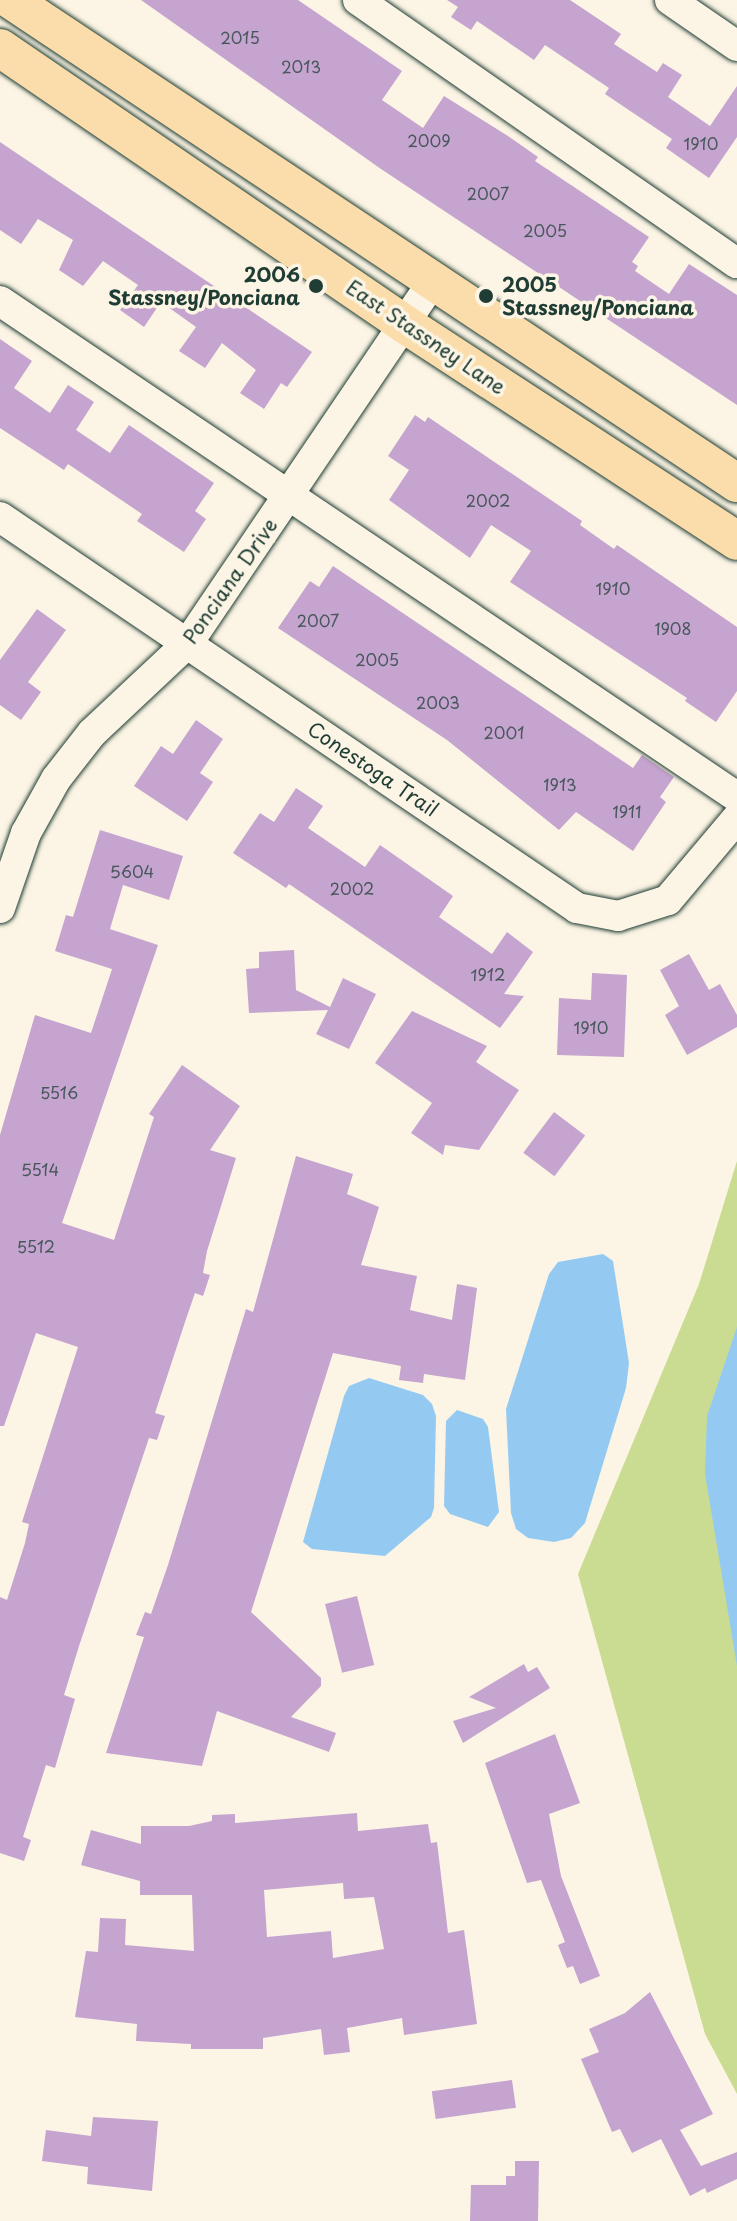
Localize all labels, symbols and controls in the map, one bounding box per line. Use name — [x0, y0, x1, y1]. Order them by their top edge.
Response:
house number: 2015 — [220, 27, 260, 47]
house number: 2013 — [281, 56, 321, 76]
house number: 2009 — [407, 130, 451, 150]
house number: 1910 — [684, 133, 718, 153]
house number: 2007 — [467, 183, 509, 203]
house number: 2005 — [523, 220, 567, 240]
place label: 2006 Stassney/Ponciana — [108, 262, 300, 309]
place label: 2005 Stassney/Ponciana — [502, 272, 694, 319]
street label: East Stassney Lane — [342, 275, 510, 399]
marker: 2006 Stassney/Ponciana — [307, 277, 325, 295]
marker: 2005 Stassney/Ponciana — [477, 287, 495, 305]
house number: 2002 — [466, 490, 510, 510]
street label: Ponciana Drive — [178, 514, 282, 648]
house number: 1910 — [596, 578, 630, 598]
house number: 2007 — [297, 610, 339, 630]
house number: 1908 — [654, 618, 692, 638]
house number: 2005 — [355, 649, 399, 669]
house number: 2003 — [416, 692, 460, 712]
street label: Conestoga Trail — [303, 716, 443, 822]
house number: 2001 — [484, 722, 524, 742]
house number: 1913 — [543, 774, 577, 794]
house number: 1911 — [613, 801, 641, 821]
house number: 5604 — [110, 861, 154, 881]
house number: 2002 — [330, 878, 374, 898]
house number: 1912 — [471, 964, 505, 984]
house number: 1910 — [574, 1017, 608, 1037]
house number: 5516 — [40, 1082, 78, 1102]
house number: 5514 — [21, 1159, 59, 1179]
house number: 5512 — [17, 1236, 55, 1256]

